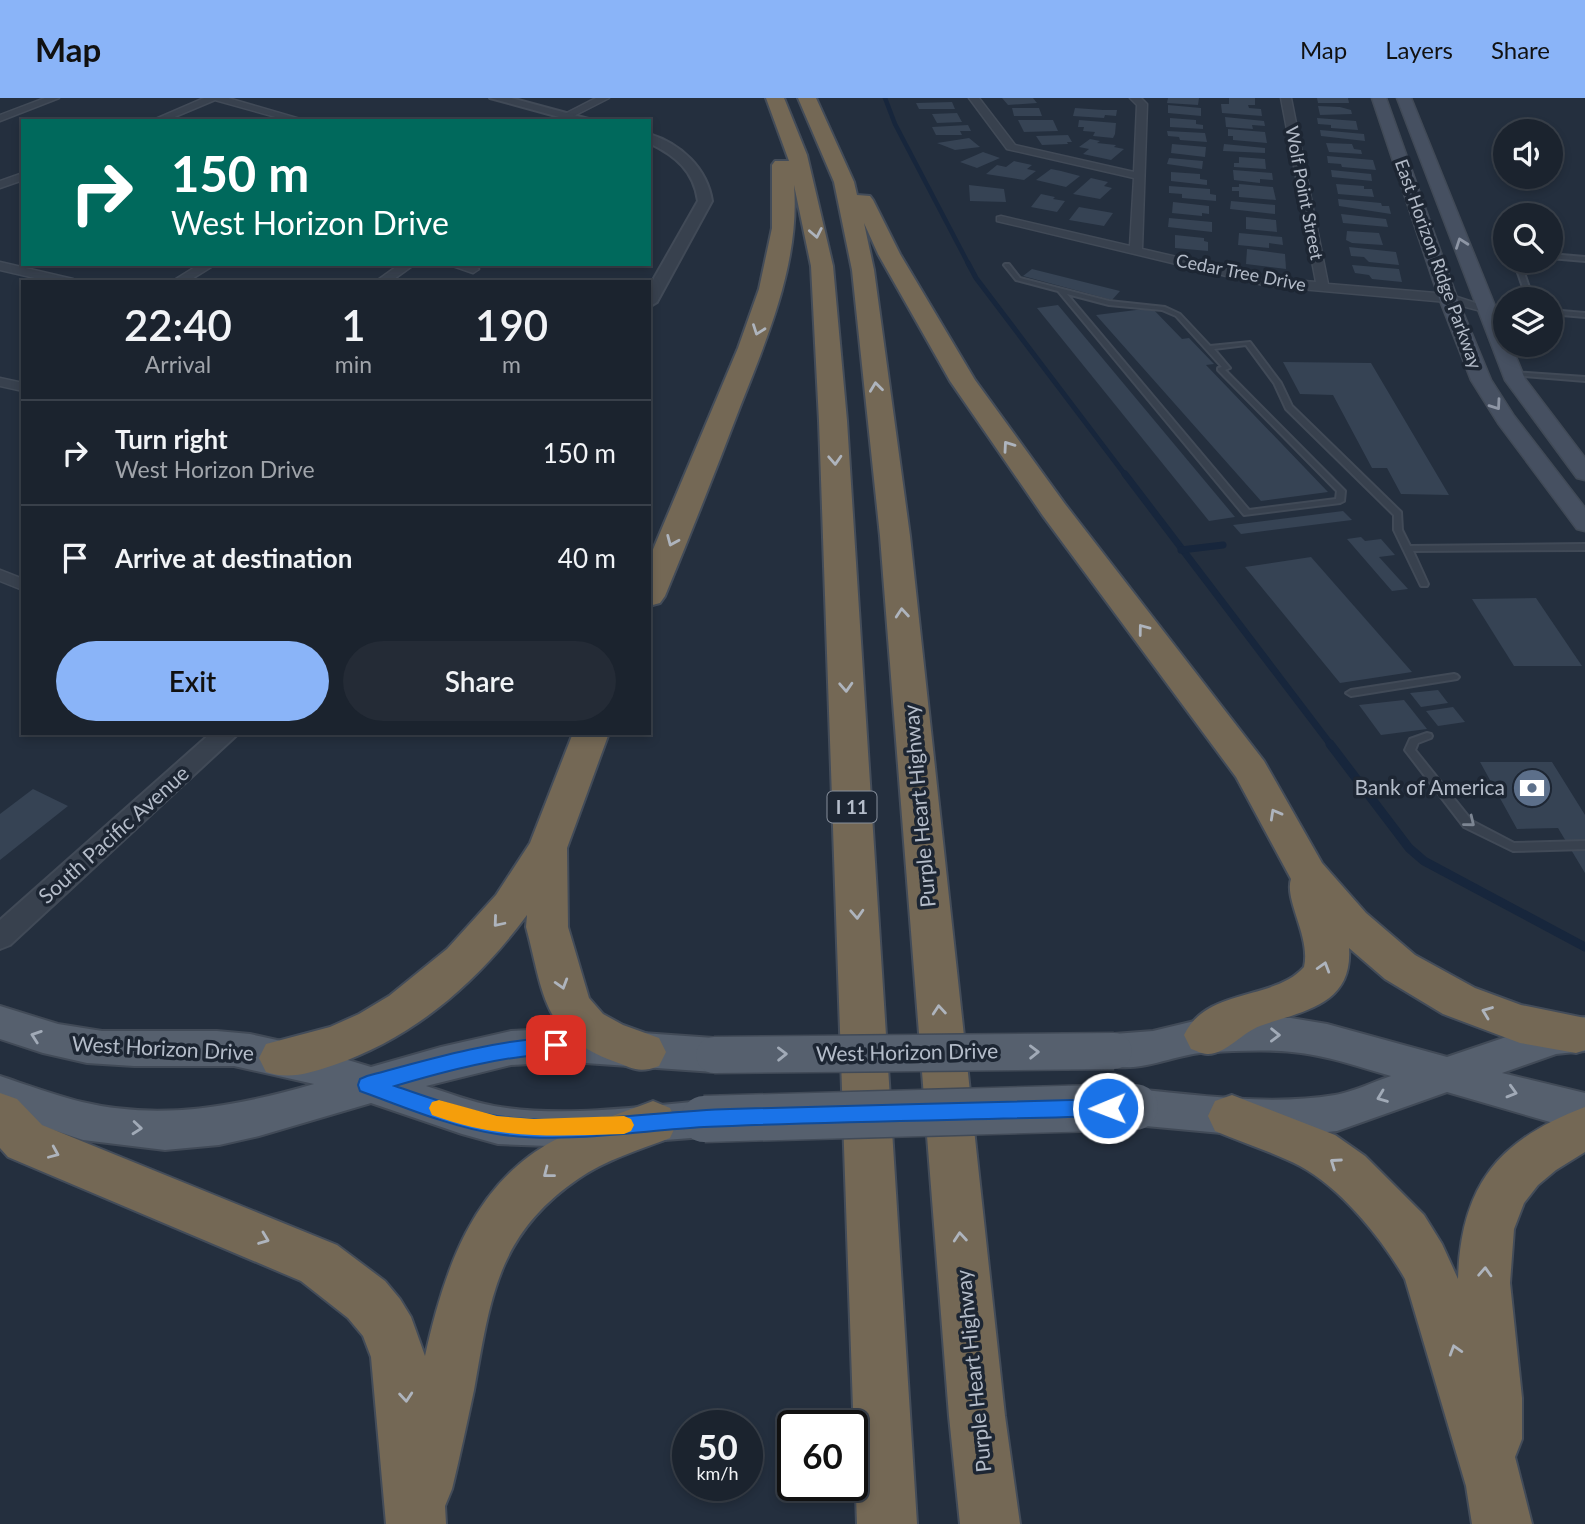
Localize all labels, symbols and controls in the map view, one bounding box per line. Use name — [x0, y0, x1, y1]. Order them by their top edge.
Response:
text: Map — [35, 29, 101, 69]
text: Map — [1300, 35, 1347, 64]
text: Layers — [1385, 35, 1453, 64]
text: Share — [1491, 35, 1550, 64]
map controls — [1493, 119, 1563, 357]
button: sound — [1493, 119, 1563, 189]
street label: Wolf Point Street — [1281, 124, 1329, 262]
text: 150 m — [171, 144, 309, 202]
icon: right — [56, 147, 147, 238]
street label: East Horizon Ridge Parkway — [1391, 156, 1487, 372]
text: West Horizon Drive — [171, 203, 449, 242]
button: search — [1493, 203, 1563, 273]
one-way arrow — [808, 227, 823, 239]
one-way arrow — [1455, 238, 1469, 250]
street label: Cedar Tree Drive — [1174, 249, 1308, 295]
button: layers — [1493, 287, 1563, 357]
text: 22:40 — [124, 300, 232, 350]
text: 1 — [341, 300, 366, 350]
text: 190 — [475, 300, 548, 350]
one-way arrow — [752, 323, 766, 335]
text: Arrival — [145, 350, 211, 378]
text: min — [335, 350, 372, 378]
text: m — [502, 350, 521, 378]
one-way arrow — [868, 381, 883, 393]
one-way arrow — [1488, 397, 1500, 410]
text: Turn right — [115, 423, 228, 455]
icon: right — [56, 434, 94, 472]
text: 150 m — [543, 437, 616, 469]
one-way arrow — [1004, 441, 1016, 454]
text: West Horizon Drive — [115, 455, 315, 483]
one-way arrow — [827, 455, 842, 466]
one-way arrow — [667, 534, 681, 546]
icon: arrive — [56, 539, 94, 577]
text: Arrive at destination — [115, 542, 352, 574]
text: 40 m — [558, 542, 616, 574]
one-way arrow — [895, 607, 910, 618]
one-way arrow — [1139, 624, 1152, 636]
button: Exit — [56, 641, 329, 721]
button: Share — [343, 641, 616, 721]
one-way arrow — [838, 682, 853, 693]
street label: Purple Heart Highway — [897, 703, 940, 909]
street label: South Pacific Avenue — [33, 760, 193, 908]
bank icon: Bank of America — [1511, 767, 1553, 809]
place label: Bank of America — [1354, 774, 1505, 799]
road number: I 11 — [828, 792, 876, 822]
one-way arrow — [1270, 808, 1283, 821]
one-way arrow — [1462, 814, 1475, 827]
one-way arrow — [849, 909, 864, 920]
one-way arrow — [494, 913, 506, 926]
one-way arrow — [1316, 961, 1331, 973]
one-way arrow — [554, 978, 569, 990]
one-way arrow — [932, 1005, 947, 1016]
one-way arrow — [1481, 1006, 1493, 1020]
pin — [526, 1015, 586, 1075]
icon: arrive — [537, 1026, 575, 1064]
one-way arrow — [1270, 1027, 1281, 1042]
one-way arrow — [31, 1030, 43, 1044]
street label: West Horizon Drive — [71, 1030, 255, 1065]
street label: West Horizon Drive — [816, 1037, 998, 1066]
one-way arrow — [1030, 1044, 1040, 1060]
one-way arrow — [777, 1047, 788, 1062]
position arrow — [1071, 1071, 1145, 1145]
one-way arrow — [1505, 1084, 1517, 1099]
one-way arrow — [1376, 1089, 1388, 1103]
one-way arrow — [132, 1120, 143, 1135]
one-way arrow — [47, 1145, 59, 1159]
one-way arrow — [1330, 1159, 1343, 1171]
one-way arrow — [543, 1164, 555, 1177]
one-way arrow — [258, 1231, 270, 1245]
one-way arrow — [953, 1231, 968, 1242]
one-way arrow — [1477, 1266, 1492, 1277]
street label: Purple Heart Highway — [949, 1268, 996, 1474]
one-way arrow — [1449, 1344, 1464, 1356]
one-way arrow — [398, 1392, 413, 1403]
speed limit sign: 60 — [777, 1410, 868, 1501]
text: 50 — [697, 1425, 738, 1467]
text: km/h — [696, 1462, 739, 1484]

